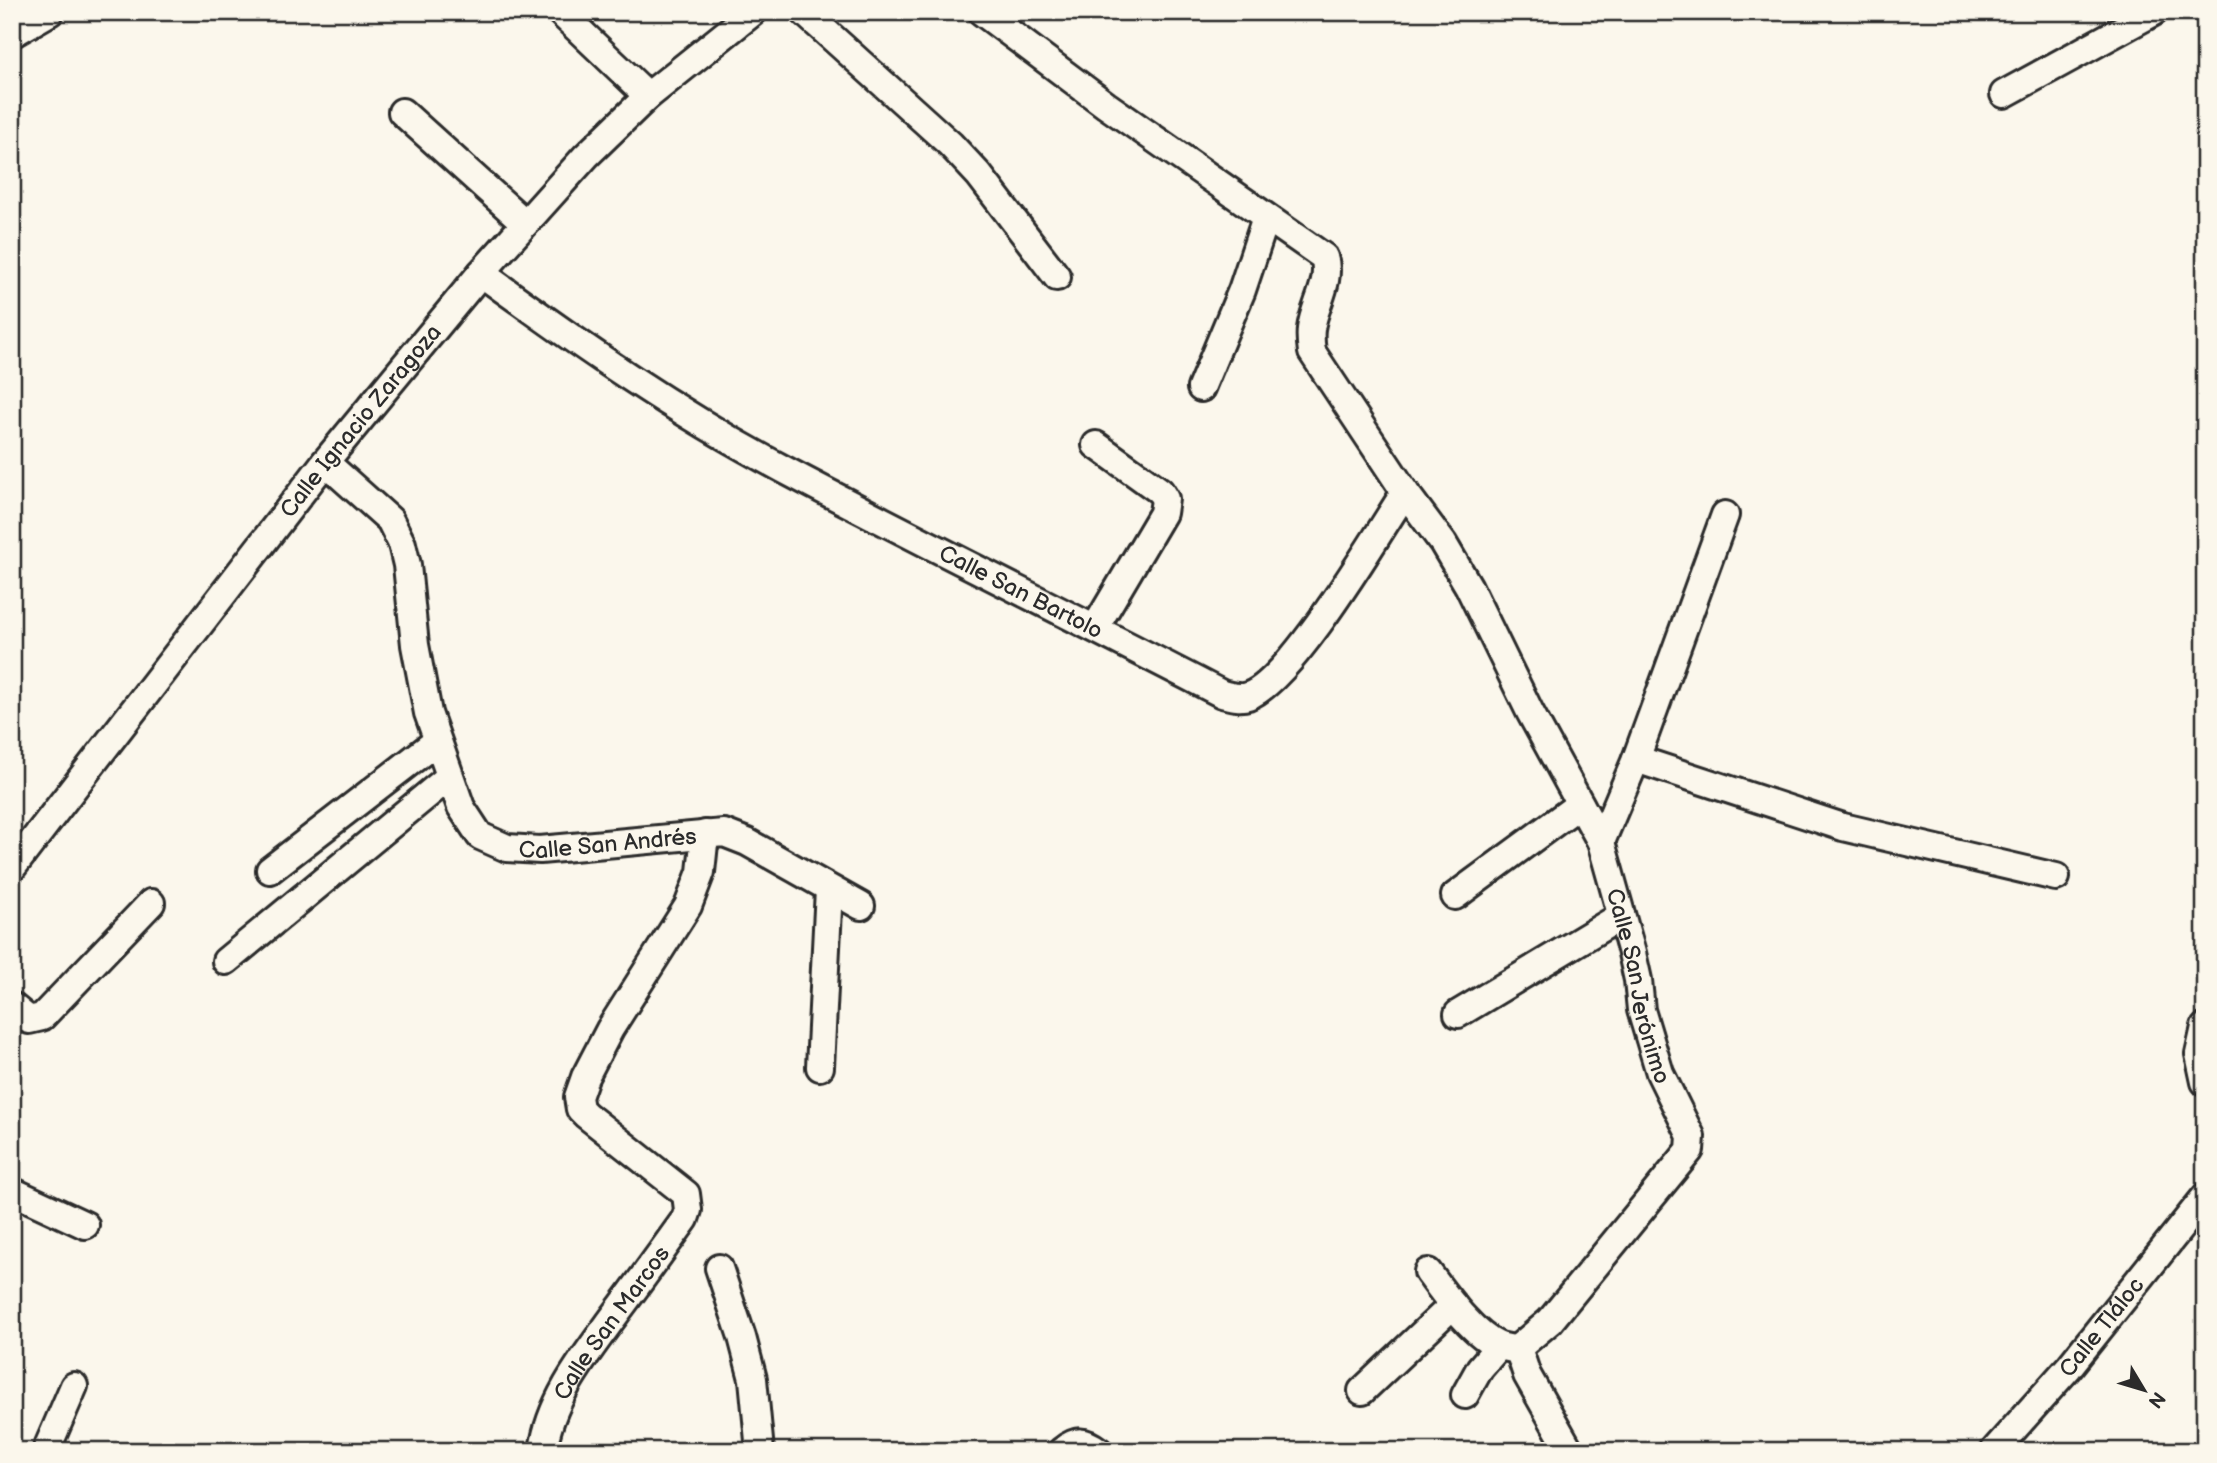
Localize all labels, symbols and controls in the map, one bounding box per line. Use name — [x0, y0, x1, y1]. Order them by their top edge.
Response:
street label: Calle Ignacio Zaragoza — [274, 319, 448, 523]
street label: Calle San Bartolo — [934, 539, 1107, 645]
street label: Calle San Andrés — [518, 823, 698, 865]
street label: Calle San Jerónimo — [1600, 885, 1676, 1089]
street label: Calle San Marcos — [548, 1241, 676, 1405]
street label: Calle Tláloc — [2054, 1272, 2150, 1383]
north arrow — [2108, 1354, 2178, 1424]
text: N — [2143, 1387, 2170, 1412]

